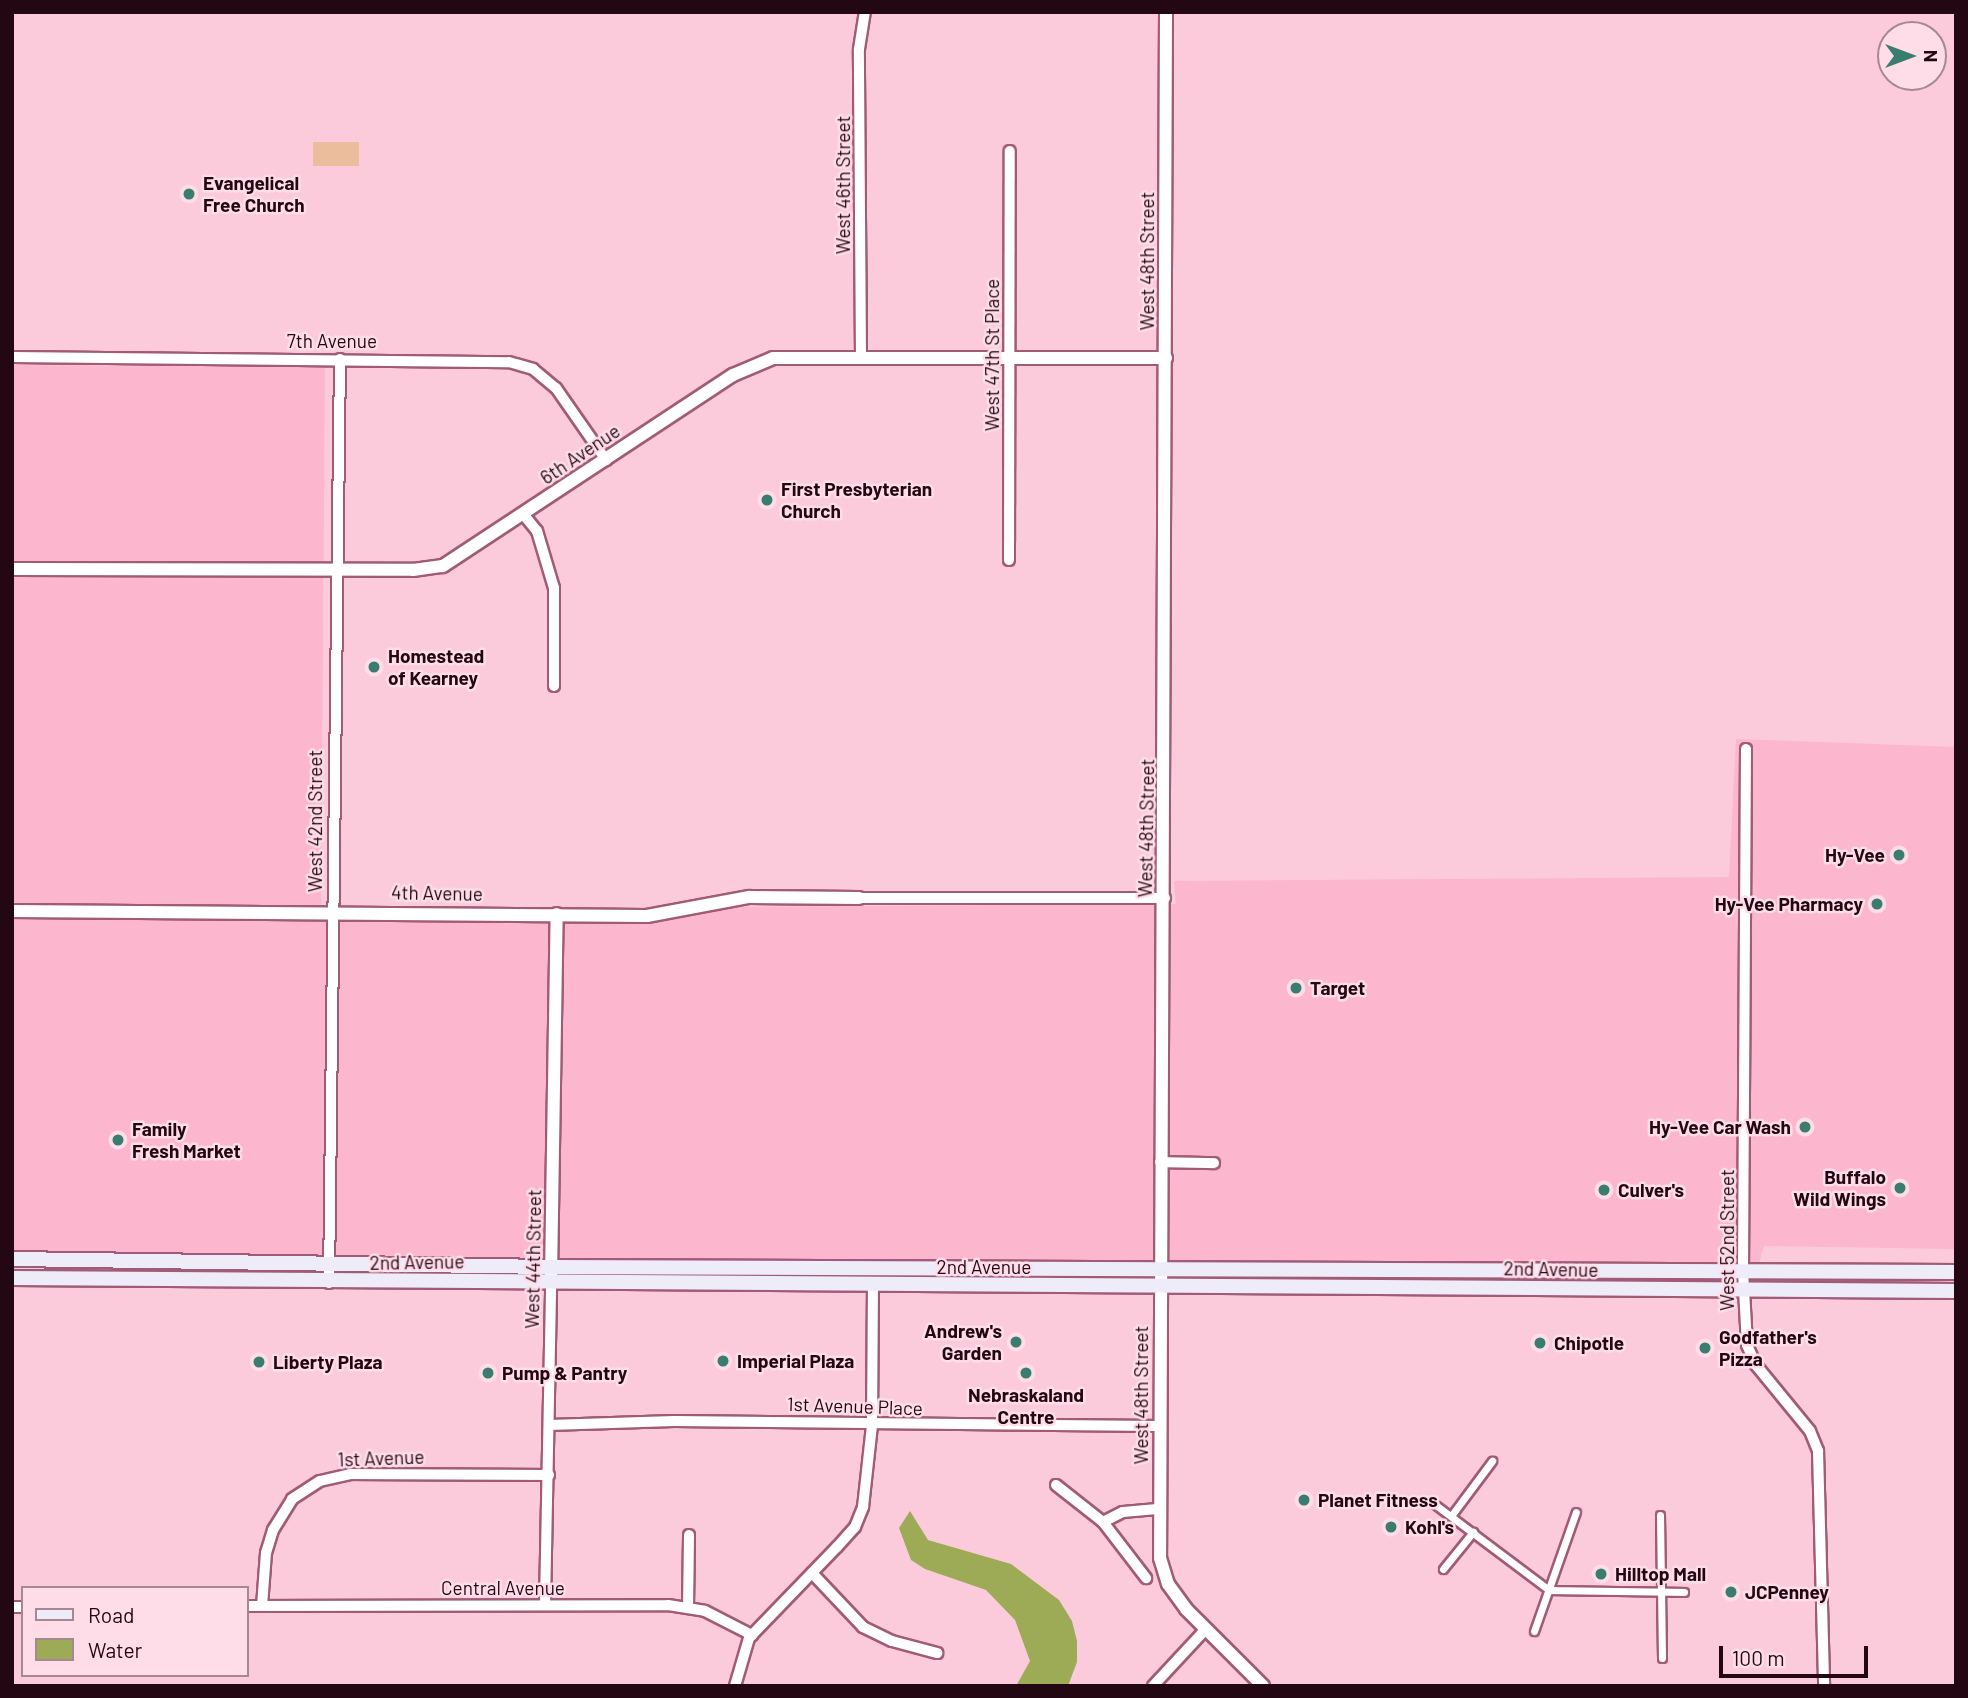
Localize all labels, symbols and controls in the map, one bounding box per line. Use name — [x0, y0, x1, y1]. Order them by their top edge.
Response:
north arrow — [1877, 21, 1947, 91]
text: N — [1920, 50, 1943, 62]
street label: West 46th Street — [832, 116, 854, 254]
place label: Evangelical Free Church — [203, 172, 305, 216]
marker: Evangelical Free Church — [181, 186, 197, 202]
street label: West 48th Street — [1136, 192, 1158, 330]
street label: West 47th St Place — [981, 279, 1003, 431]
street label: 7th Avenue — [287, 330, 377, 352]
street label: 6th Avenue — [536, 419, 624, 489]
place label: First Presbyterian Church — [781, 478, 932, 522]
marker: First Presbyterian Church — [759, 492, 775, 508]
place label: Homestead of Kearney — [388, 645, 484, 689]
marker: Homestead of Kearney — [366, 659, 382, 675]
street label: West 42nd Street — [304, 750, 326, 892]
street label: West 48th Street — [1133, 758, 1159, 898]
place label: Hy-Vee — [1825, 844, 1885, 866]
marker: Hy-Vee — [1891, 847, 1907, 863]
street label: 4th Avenue — [391, 881, 483, 905]
place label: Hy-Vee Pharmacy — [1715, 893, 1863, 915]
marker: Hy-Vee Pharmacy — [1869, 896, 1885, 912]
place label: Target — [1310, 977, 1365, 999]
marker: Target — [1288, 980, 1304, 996]
place label: Hy-Vee Car Wash — [1649, 1116, 1791, 1138]
place label: Family Fresh Market — [132, 1118, 241, 1162]
marker: Hy-Vee Car Wash — [1797, 1119, 1813, 1135]
marker: Family Fresh Market — [110, 1132, 126, 1148]
place label: Buffalo Wild Wings — [1793, 1166, 1886, 1210]
street label: West 52nd Street — [1716, 1169, 1738, 1311]
place label: Culver's — [1618, 1179, 1684, 1201]
marker: Buffalo Wild Wings — [1892, 1180, 1908, 1196]
marker: Culver's — [1596, 1182, 1612, 1198]
street label: West 44th Street — [520, 1189, 546, 1329]
street label: 2nd Avenue — [369, 1250, 465, 1274]
street label: 2nd Avenue — [937, 1256, 1031, 1278]
street label: 2nd Avenue — [1503, 1257, 1599, 1281]
place label: Andrew's Garden — [924, 1320, 1002, 1364]
street label: West 48th Street — [1130, 1326, 1152, 1464]
place label: Godfather's Pizza — [1719, 1326, 1817, 1370]
place label: Chipotle — [1554, 1332, 1624, 1354]
marker: Andrew's Garden — [1008, 1334, 1024, 1350]
marker: Chipotle — [1532, 1335, 1548, 1351]
marker: Godfather's Pizza — [1697, 1340, 1713, 1356]
place label: Imperial Plaza — [737, 1350, 854, 1372]
place label: Liberty Plaza — [273, 1351, 383, 1373]
marker: Imperial Plaza — [715, 1353, 731, 1369]
marker: Liberty Plaza — [251, 1354, 267, 1370]
place label: Pump & Pantry — [502, 1362, 627, 1384]
marker: Pump & Pantry — [480, 1365, 496, 1381]
marker: Nebraskaland Centre — [1018, 1365, 1034, 1381]
place label: Nebraskaland Centre — [968, 1384, 1084, 1428]
street label: 1st Avenue Place — [787, 1392, 923, 1420]
street label: 1st Avenue — [337, 1445, 425, 1471]
place label: Planet Fitness — [1318, 1489, 1438, 1511]
marker: Planet Fitness — [1296, 1492, 1312, 1508]
place label: Kohl's — [1405, 1516, 1454, 1538]
marker: Kohl's — [1383, 1519, 1399, 1535]
place label: Hilltop Mall — [1615, 1563, 1706, 1585]
marker: Hilltop Mall — [1593, 1566, 1609, 1582]
street label: Central Avenue — [441, 1577, 565, 1599]
place label: JCPenney — [1745, 1581, 1829, 1603]
marker: JCPenney — [1723, 1584, 1739, 1600]
legend — [21, 1586, 248, 1677]
text: Road — [88, 1602, 134, 1627]
scale bar — [1723, 1632, 1872, 1676]
text: Water — [88, 1637, 142, 1662]
text: 100 m — [1732, 1645, 1785, 1670]

